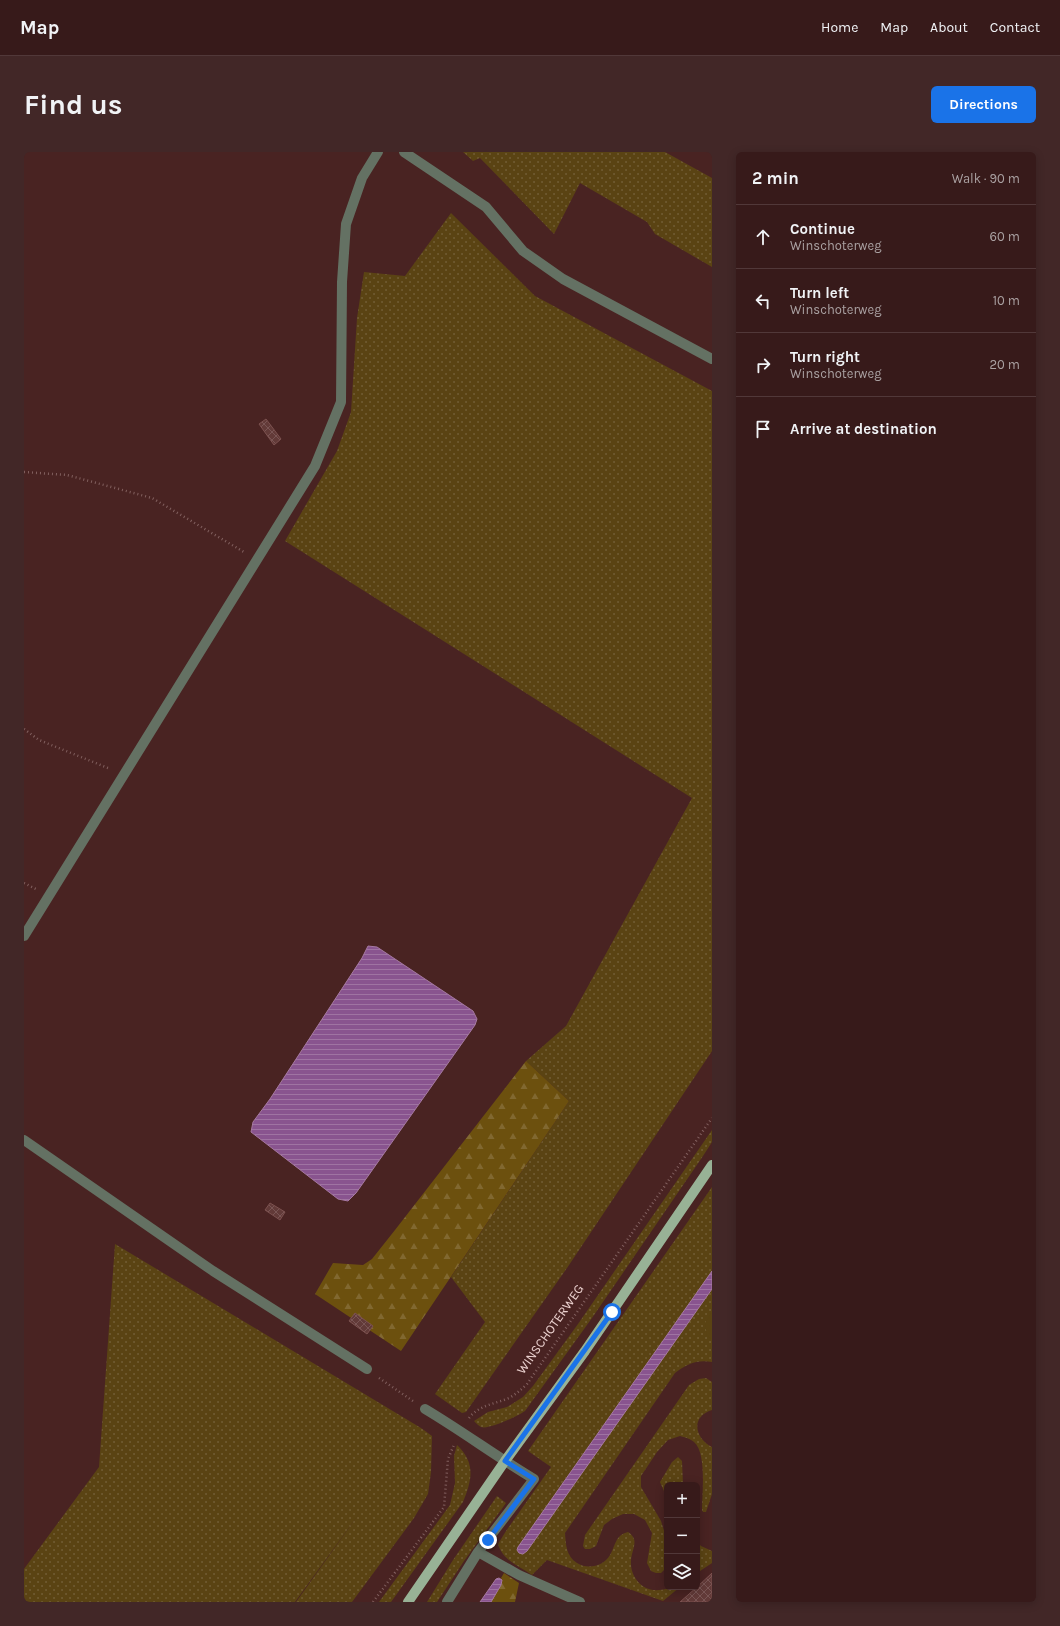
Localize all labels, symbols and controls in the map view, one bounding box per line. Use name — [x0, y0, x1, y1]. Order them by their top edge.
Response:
text: Map — [20, 17, 59, 39]
text: Home — [821, 19, 858, 36]
text: Map — [880, 19, 908, 36]
text: About — [930, 19, 968, 36]
text: Contact — [990, 19, 1040, 36]
button: Directions — [931, 86, 1036, 123]
text: Find us — [24, 88, 123, 121]
text: 2 min — [752, 168, 799, 188]
text: Walk · 90 m — [952, 171, 1020, 186]
text: Continue — [790, 220, 855, 238]
icon: ahead — [752, 226, 774, 248]
text: 60 m — [990, 229, 1020, 244]
text: Winschoterweg — [790, 238, 882, 253]
text: Turn left — [790, 284, 849, 302]
icon: left — [752, 290, 774, 312]
text: 10 m — [993, 293, 1020, 308]
text: Winschoterweg — [790, 302, 882, 317]
text: Turn right — [790, 348, 860, 366]
icon: right — [752, 354, 774, 376]
text: 20 m — [990, 357, 1020, 372]
text: Winschoterweg — [790, 366, 882, 381]
icon: arrive — [752, 418, 774, 440]
text: Arrive at destination — [790, 420, 937, 438]
street label: WINSCHOTERWEG — [513, 1281, 587, 1377]
route start — [603, 1303, 621, 1321]
map controls — [664, 1482, 700, 1590]
button: + — [664, 1482, 700, 1518]
button: − — [664, 1518, 700, 1554]
route end — [479, 1531, 497, 1549]
button: layers — [664, 1554, 700, 1590]

